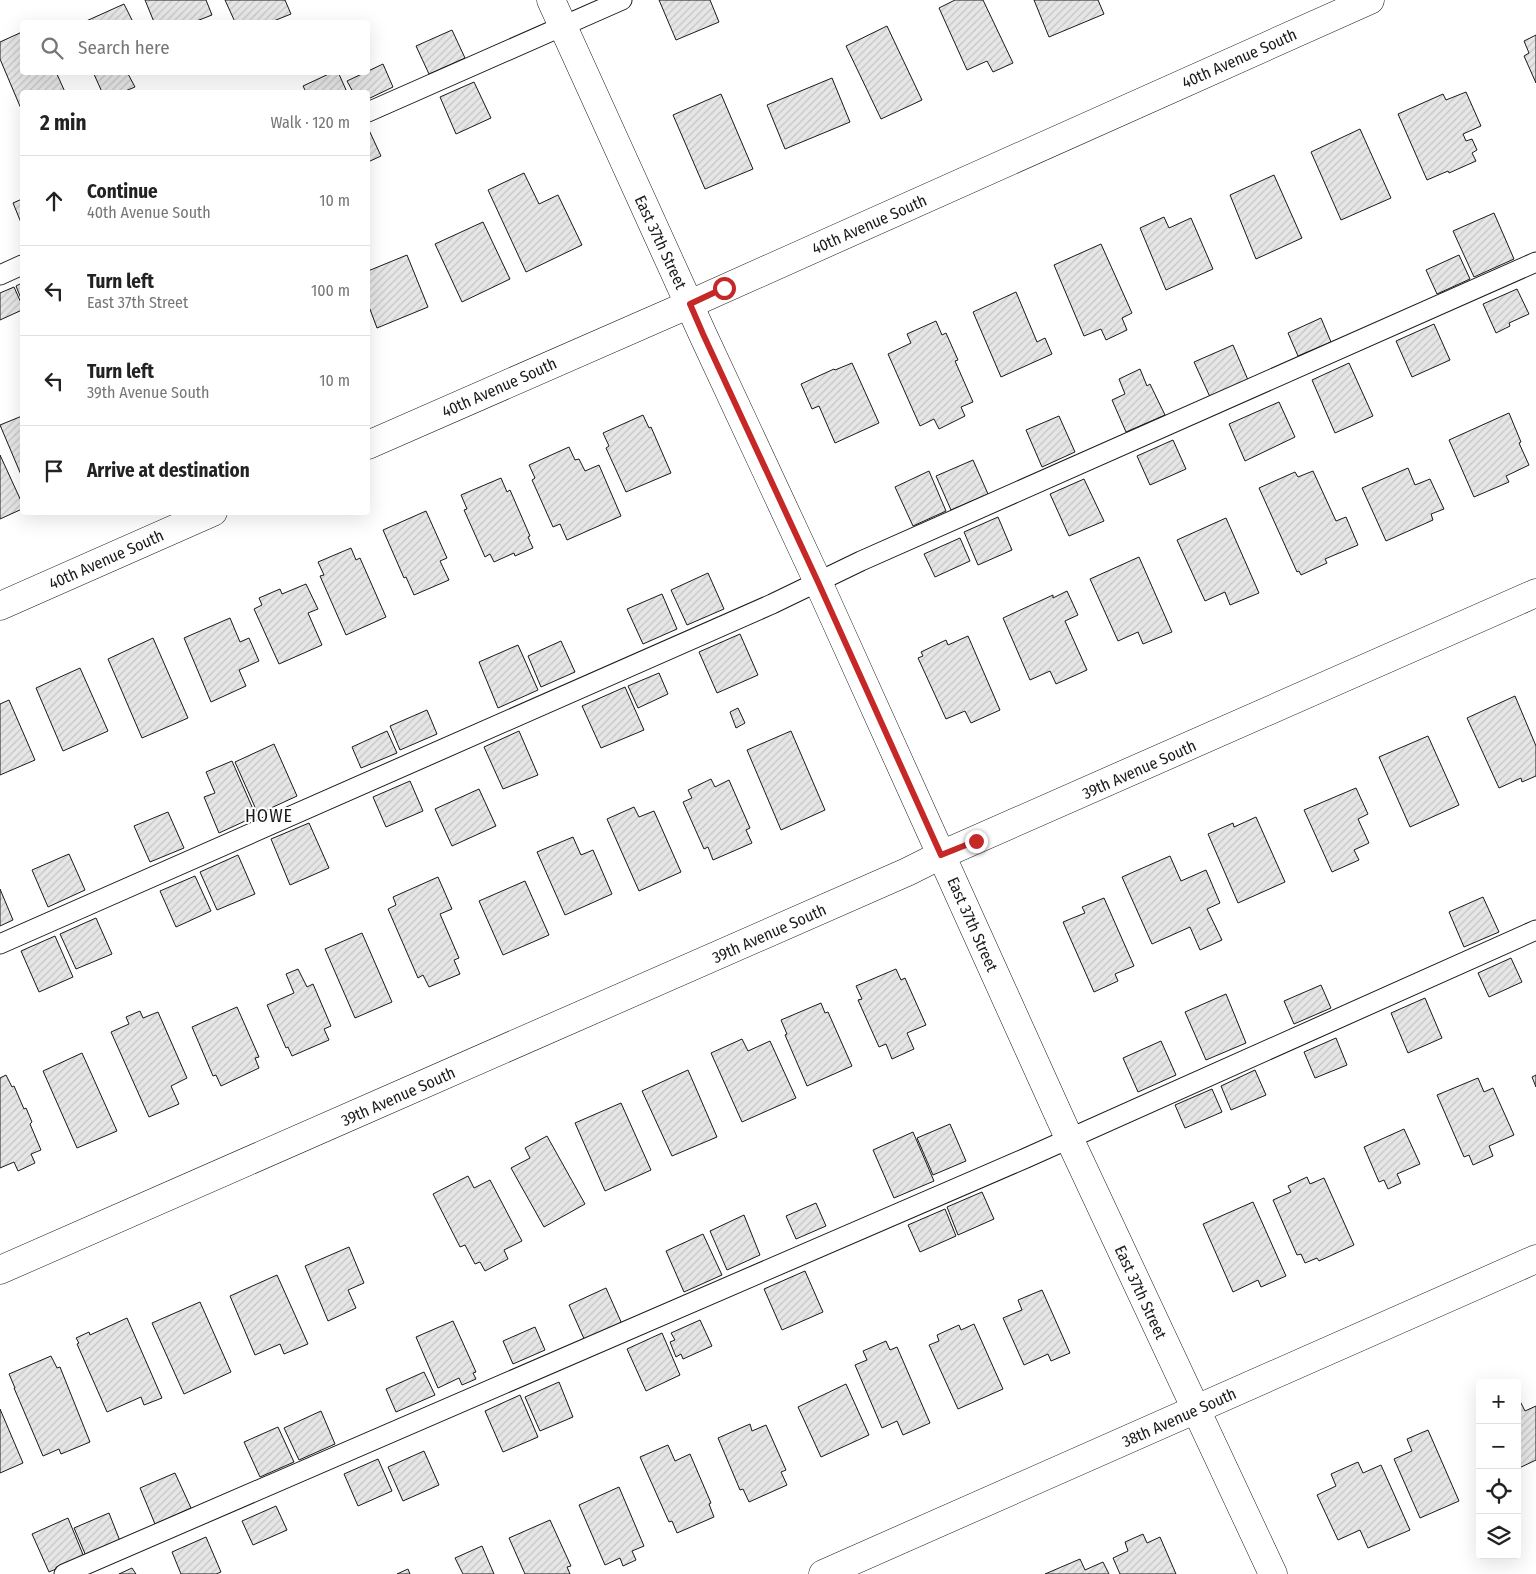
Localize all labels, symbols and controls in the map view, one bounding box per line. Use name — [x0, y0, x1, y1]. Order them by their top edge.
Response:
search box — [20, 20, 370, 75]
street label: 40th Avenue South — [1179, 25, 1300, 92]
icon: search — [38, 34, 66, 62]
text: Search here — [78, 36, 170, 59]
text: 2 min — [40, 110, 87, 136]
text: Walk · 120 m — [271, 113, 350, 132]
text: Continue — [87, 180, 158, 203]
icon: ahead — [40, 187, 68, 215]
text: 10 m — [319, 191, 350, 210]
street label: 40th Avenue South — [809, 191, 930, 258]
street label: East 37th Street — [631, 192, 691, 293]
text: 40th Avenue South — [87, 203, 211, 222]
text: Turn left — [87, 270, 154, 293]
icon: left — [40, 277, 68, 305]
route start — [713, 277, 736, 300]
text: 100 m — [311, 281, 350, 300]
text: East 37th Street — [87, 293, 188, 312]
street label: 40th Avenue South — [439, 354, 560, 421]
text: Turn left — [87, 360, 154, 383]
icon: left — [40, 367, 68, 395]
text: 10 m — [319, 371, 350, 390]
text: 39th Avenue South — [87, 383, 209, 402]
icon: arrive — [40, 457, 68, 485]
text: Arrive at destination — [87, 459, 250, 482]
street label: 40th Avenue South — [46, 526, 167, 593]
street label: 39th Avenue South — [1079, 736, 1199, 803]
district label: HOWE — [245, 805, 293, 827]
route end — [965, 830, 988, 853]
street label: East 37th Street — [943, 874, 1002, 975]
street label: 39th Avenue South — [709, 900, 829, 967]
street label: 39th Avenue South — [338, 1063, 458, 1130]
street label: East 37th Street — [1111, 1242, 1171, 1343]
map controls — [1476, 1379, 1521, 1559]
button: + — [1476, 1379, 1521, 1424]
street label: 38th Avenue South — [1119, 1384, 1239, 1451]
button: − — [1476, 1424, 1521, 1469]
button: locate — [1476, 1469, 1521, 1514]
button: layers — [1476, 1514, 1521, 1559]

